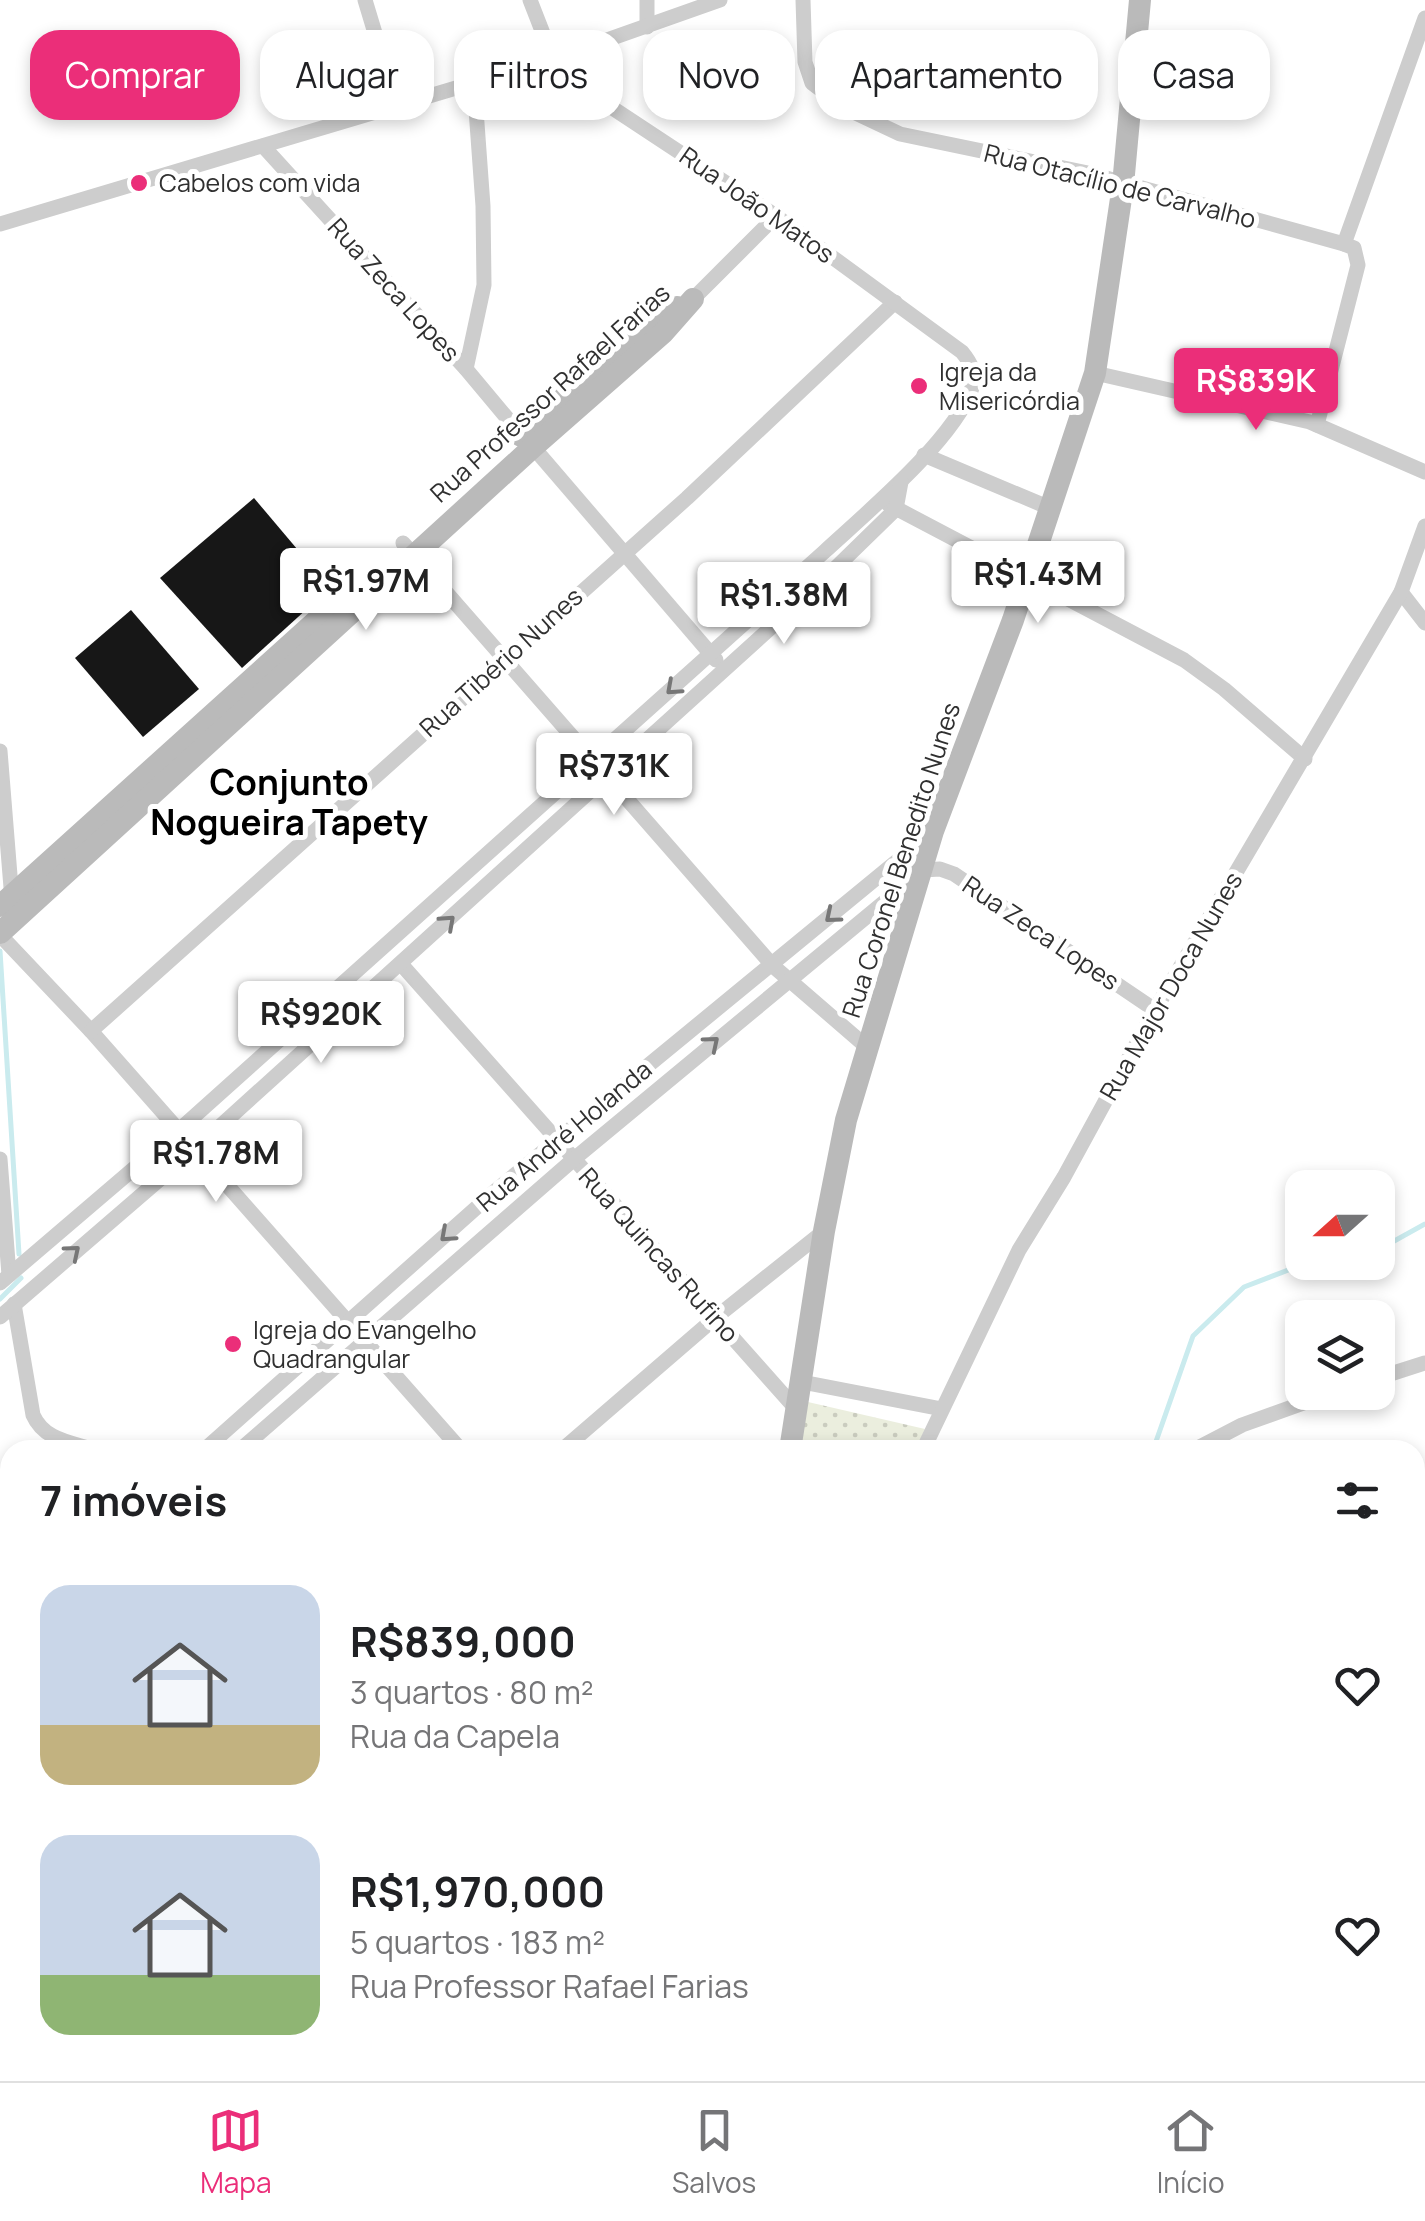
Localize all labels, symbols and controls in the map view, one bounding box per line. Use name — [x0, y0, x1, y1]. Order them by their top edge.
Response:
chip: Comprar — [30, 30, 240, 120]
chip: Alugar — [260, 30, 434, 120]
chip: Filtros — [454, 30, 623, 120]
chip: Novo — [643, 30, 795, 120]
chip: Apartamento — [815, 30, 1098, 120]
chip: Casa — [1118, 30, 1270, 120]
street label: Rua Otacílio de Carvalho — [981, 135, 1260, 236]
street label: Rua João Matos — [673, 138, 842, 271]
place label: Cabelos com vida — [159, 165, 361, 200]
marker: Cabelos com vida — [128, 172, 150, 194]
street label: Rua Zeca Lopes — [320, 210, 468, 369]
street label: Rua Professor Rafael Farias — [422, 275, 677, 510]
pin: R$839K — [1175, 348, 1337, 433]
place label: Igreja da Misericórdia — [939, 354, 1080, 418]
text: R$839K — [1196, 358, 1316, 402]
marker: Igreja da Misericórdia — [908, 375, 930, 397]
pin: R$1.43M — [946, 541, 1130, 626]
pin: R$1.97M — [274, 548, 458, 633]
text: R$1.43M — [973, 551, 1103, 595]
text: R$1.97M — [302, 558, 430, 602]
pin: R$1.38M — [692, 562, 876, 647]
text: R$1.38M — [719, 572, 849, 616]
street label: Rua Tibério Nunes — [411, 579, 590, 744]
one-way arrow — [666, 676, 685, 694]
street label: Rua Coronel Benedito Nunes — [833, 698, 968, 1022]
pin: R$731K — [533, 733, 695, 818]
text: R$731K — [558, 743, 670, 787]
district label: Conjunto Nogueira Tapety — [150, 758, 428, 846]
street label: Rua Major Doca Nunes — [1091, 865, 1250, 1106]
street label: Rua Zeca Lopes — [956, 867, 1127, 998]
one-way arrow — [825, 904, 843, 922]
one-way arrow — [436, 915, 455, 933]
pin: R$920K — [240, 981, 402, 1066]
text: R$920K — [260, 991, 382, 1035]
one-way arrow — [700, 1037, 718, 1055]
street label: Rua André Holanda — [469, 1052, 659, 1219]
pin: R$1.78M — [124, 1120, 308, 1205]
text: R$1.78M — [152, 1130, 280, 1174]
street label: Rua Quincas Rufino — [571, 1160, 747, 1350]
north arrow — [1285, 1170, 1395, 1280]
map controls — [1285, 1170, 1395, 1410]
one-way arrow — [440, 1224, 459, 1242]
one-way arrow — [62, 1246, 80, 1264]
button: layers — [1285, 1300, 1395, 1410]
place label: Igreja do Evangelho Quadrangular — [253, 1312, 477, 1376]
marker: Igreja do Evangelho Quadrangular — [222, 1333, 244, 1355]
text: 7 imóveis — [40, 1471, 227, 1529]
icon: filters — [1330, 1473, 1385, 1528]
text: R$839,000 — [350, 1612, 576, 1670]
icon: home — [120, 1625, 240, 1745]
icon: heart — [1330, 1658, 1385, 1713]
text: 3 quartos · 80 m² — [350, 1670, 594, 1714]
text: Rua da Capela — [350, 1714, 560, 1758]
text: R$1,970,000 — [350, 1862, 605, 1920]
icon: home — [120, 1875, 240, 1995]
icon: heart — [1330, 1908, 1385, 1963]
text: 5 quartos · 183 m² — [350, 1920, 605, 1964]
text: Rua Professor Rafael Farias — [350, 1964, 749, 2008]
tab: Mapa — [200, 2103, 272, 2201]
tab: Salvos — [672, 2103, 756, 2201]
tab: Início — [1157, 2103, 1225, 2201]

